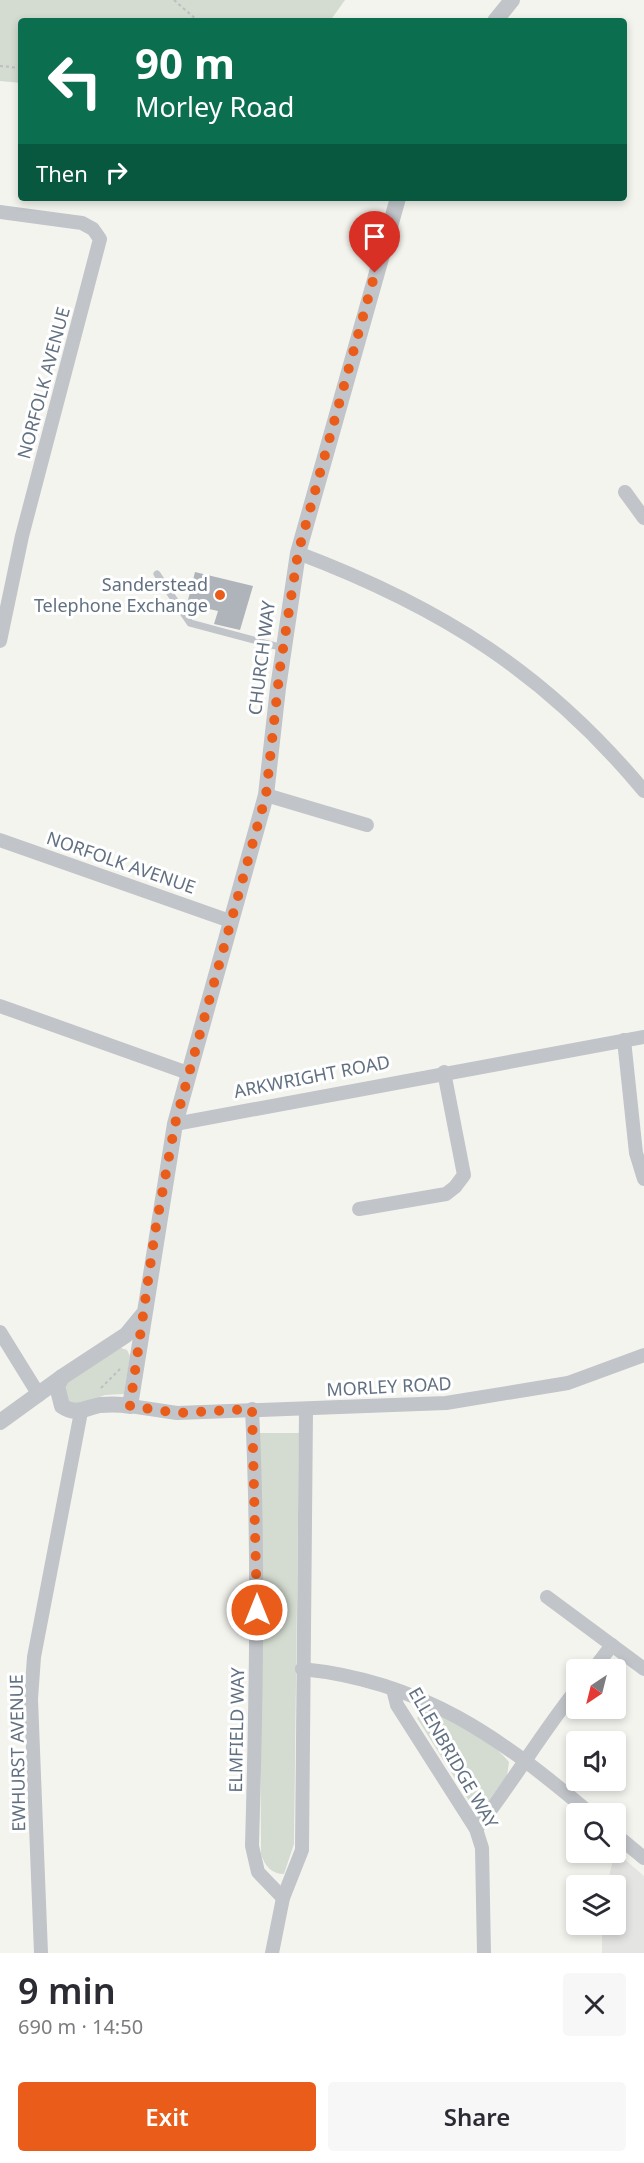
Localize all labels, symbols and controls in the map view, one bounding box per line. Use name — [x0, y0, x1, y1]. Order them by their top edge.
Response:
text: 90 m — [135, 34, 235, 91]
icon: left — [36, 42, 114, 120]
text: Morley Road — [135, 88, 294, 125]
icon: right — [100, 156, 133, 189]
text: Then — [36, 158, 88, 188]
pin — [349, 211, 400, 273]
icon: arrive — [358, 220, 391, 253]
street label: NORFOLK AVENUE — [11, 304, 75, 461]
place label: Sanderstead Telephone Exchange — [34, 572, 208, 617]
marker: Sanderstead Telephone Exchange — [213, 588, 227, 602]
street label: CHURCH WAY — [242, 598, 280, 716]
street label: NORFOLK AVENUE — [44, 825, 199, 899]
street label: ARKWRIGHT ROAD — [232, 1049, 392, 1103]
street label: MORLEY ROAD — [326, 1371, 452, 1401]
position arrow — [225, 1578, 289, 1642]
north arrow — [566, 1659, 626, 1719]
map controls — [566, 1659, 626, 1935]
street label: ELMFIELD WAY — [223, 1666, 249, 1793]
street label: EWHURST AVENUE — [4, 1674, 30, 1832]
street label: ELLENBRIDGE WAY — [404, 1683, 504, 1833]
button: sound — [566, 1731, 626, 1791]
button: search — [566, 1803, 626, 1863]
button: layers — [566, 1875, 626, 1935]
text: 9 min — [18, 1966, 116, 2015]
button: close — [563, 1973, 626, 2036]
text: 690 m · 14:50 — [18, 2013, 143, 2040]
button: Exit — [18, 2082, 316, 2151]
button: Share — [328, 2082, 626, 2151]

